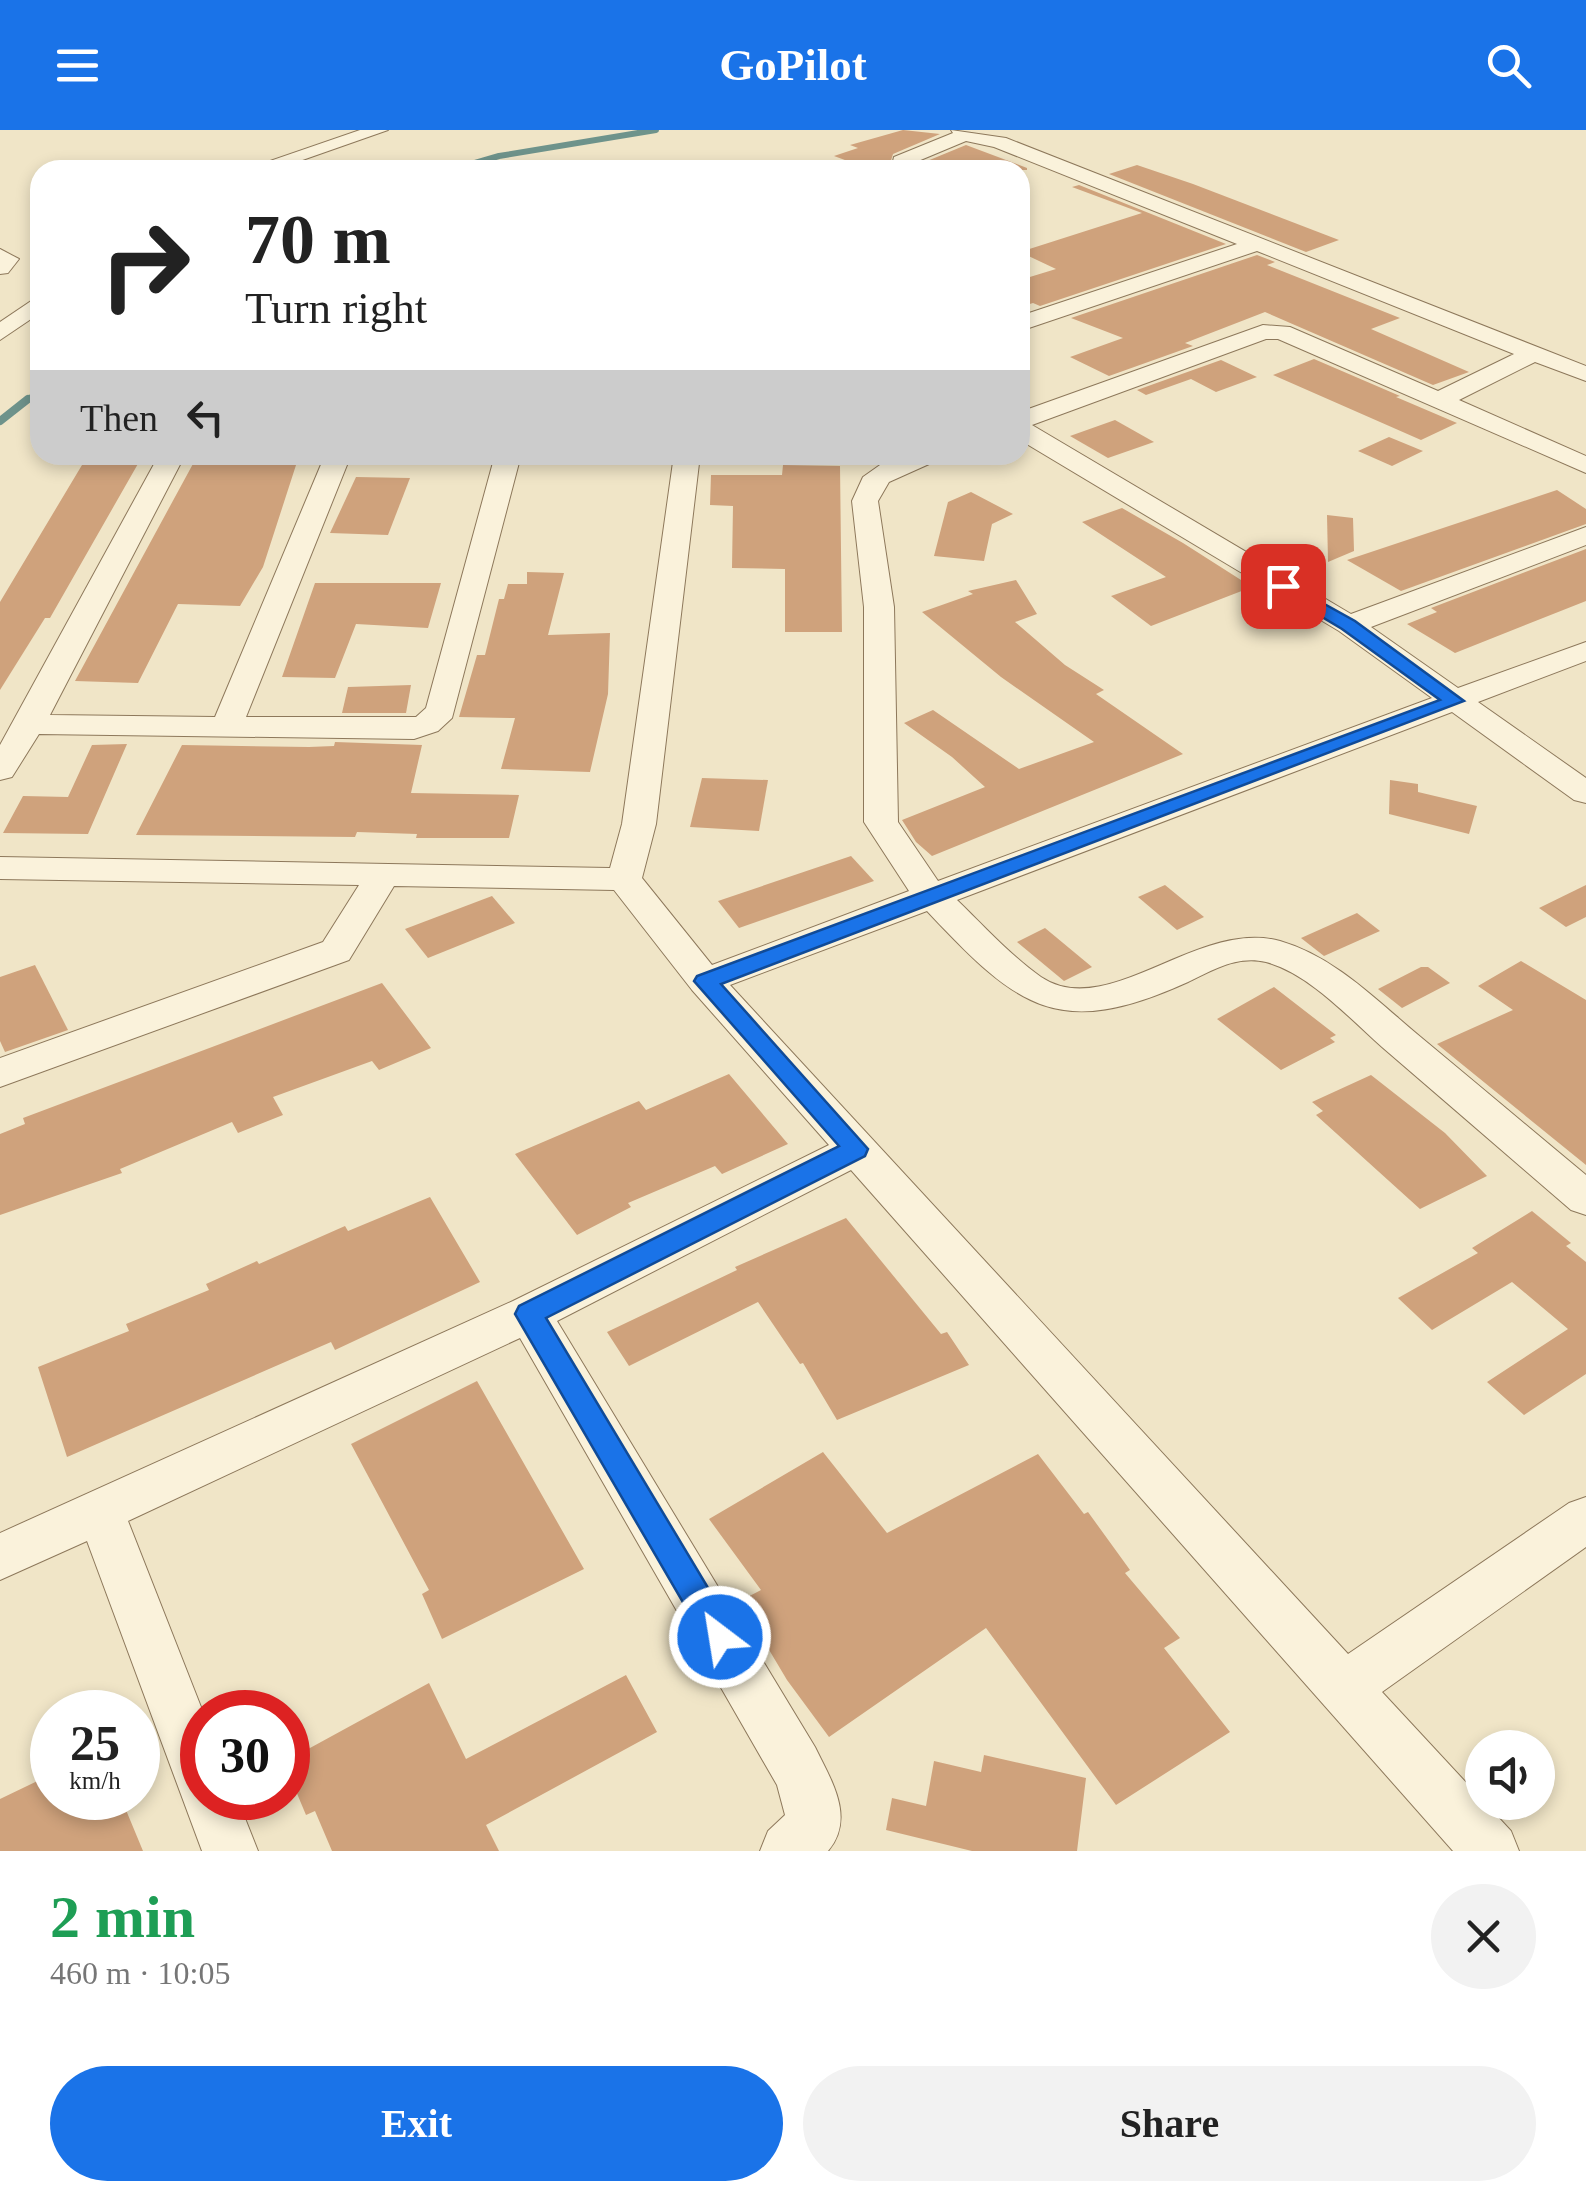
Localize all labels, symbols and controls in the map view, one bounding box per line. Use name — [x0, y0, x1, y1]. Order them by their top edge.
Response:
icon: menu — [50, 38, 105, 93]
icon: search — [1481, 38, 1536, 93]
text: GoPilot — [719, 40, 867, 90]
icon: right — [80, 200, 210, 330]
text: 70 m — [245, 201, 391, 278]
text: Turn right — [245, 283, 427, 333]
icon: left — [178, 390, 233, 445]
text: Then — [80, 397, 158, 439]
pin — [1241, 544, 1326, 629]
icon: arrive — [1256, 559, 1311, 614]
position arrow — [668, 1585, 772, 1689]
speed limit sign: 30 — [180, 1690, 310, 1820]
text: 25 — [70, 1715, 120, 1771]
map controls — [1465, 1730, 1555, 1820]
button: sound — [1465, 1730, 1555, 1820]
text: km/h — [69, 1767, 121, 1794]
text: 2 min — [50, 1884, 195, 1950]
button: close — [1431, 1884, 1536, 1989]
text: 460 m · 10:05 — [50, 1955, 230, 1991]
button: Exit — [50, 2066, 783, 2181]
button: Share — [803, 2066, 1536, 2181]

